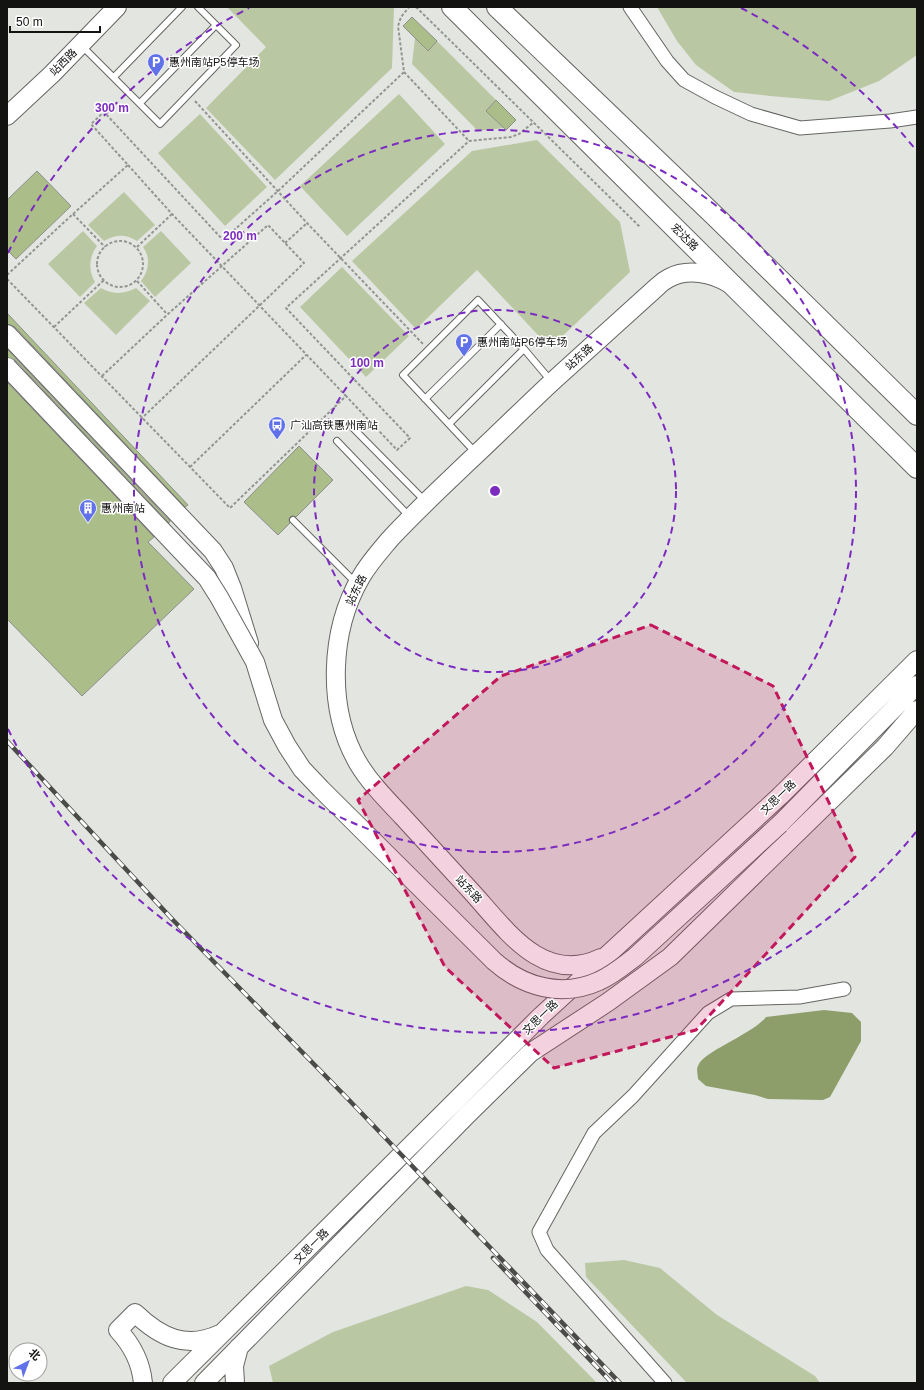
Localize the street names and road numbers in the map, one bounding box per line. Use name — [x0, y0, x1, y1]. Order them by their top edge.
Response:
street label: 站西路 — [47, 46, 79, 78]
street label: 宏达路 — [669, 221, 701, 253]
street label: 站东路 — [563, 342, 595, 372]
street label: 站东路 — [343, 573, 369, 607]
street label: 文思一路 — [758, 777, 798, 817]
street label: 站东路 — [453, 873, 485, 905]
street label: 文思一路 — [520, 997, 560, 1037]
street label: 文思一路 — [291, 1226, 331, 1266]

